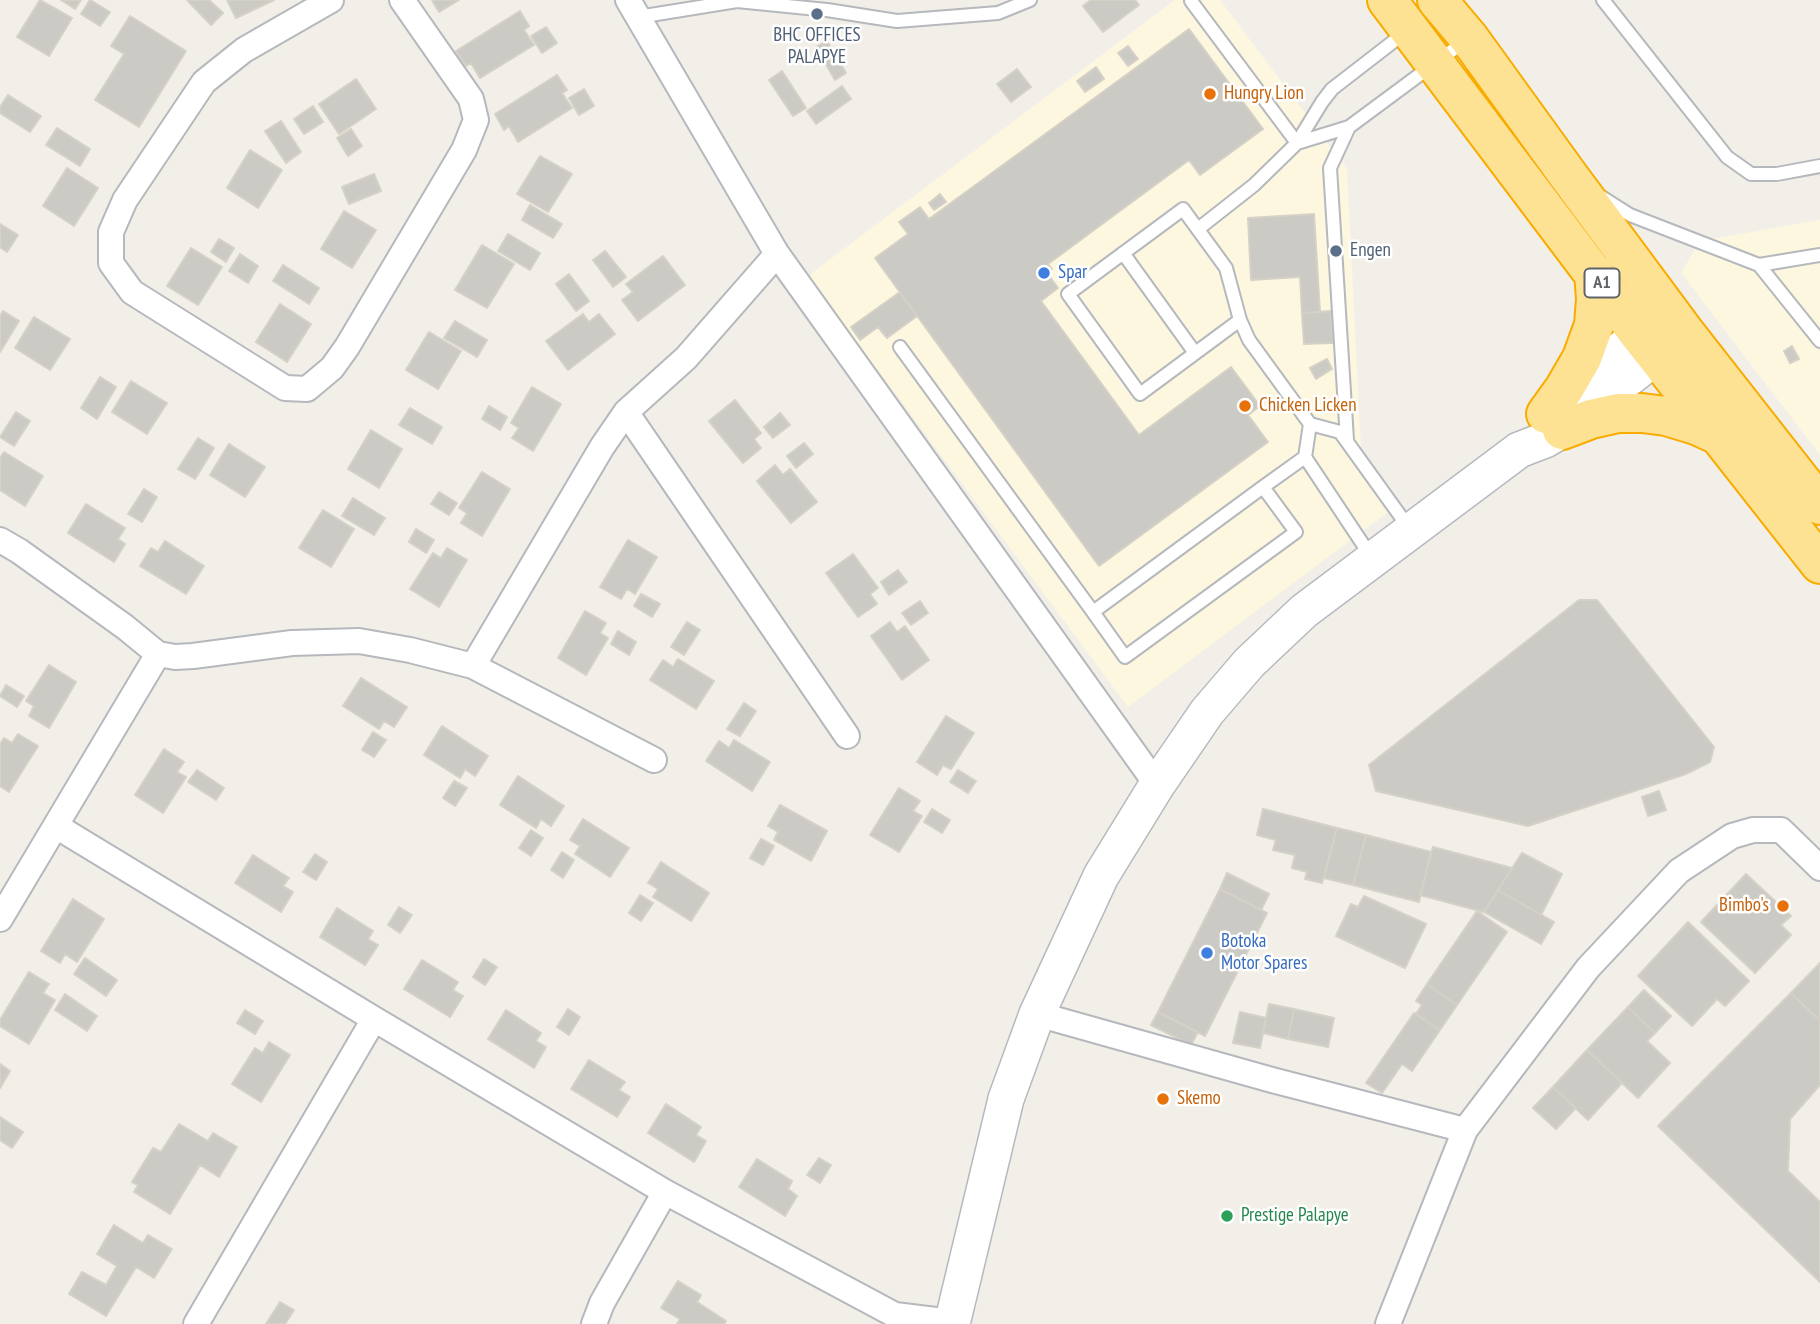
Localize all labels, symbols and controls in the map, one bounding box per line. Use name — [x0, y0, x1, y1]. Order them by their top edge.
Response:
marker: BHC OFFICES PALAPYE — [809, 6, 825, 22]
place label: BHC OFFICES PALAPYE — [773, 25, 861, 69]
place label: Hungry Lion — [1224, 83, 1304, 105]
marker: Hungry Lion — [1202, 86, 1218, 102]
place label: Engen — [1350, 240, 1391, 262]
marker: Engen — [1328, 243, 1344, 259]
place label: Spar — [1058, 262, 1087, 284]
marker: Spar — [1036, 265, 1052, 281]
road number: A1 — [1584, 268, 1620, 298]
place label: Chicken Licken — [1259, 395, 1356, 417]
marker: Chicken Licken — [1237, 398, 1253, 414]
place label: Bimbo's — [1719, 895, 1769, 917]
marker: Bimbo's — [1775, 898, 1791, 914]
place label: Botoka Motor Spares — [1221, 931, 1307, 975]
marker: Botoka Motor Spares — [1199, 945, 1215, 961]
place label: Skemo — [1177, 1088, 1221, 1110]
marker: Skemo — [1155, 1091, 1171, 1107]
place label: Prestige Palapye — [1241, 1205, 1349, 1227]
marker: Prestige Palapye — [1219, 1208, 1235, 1224]

